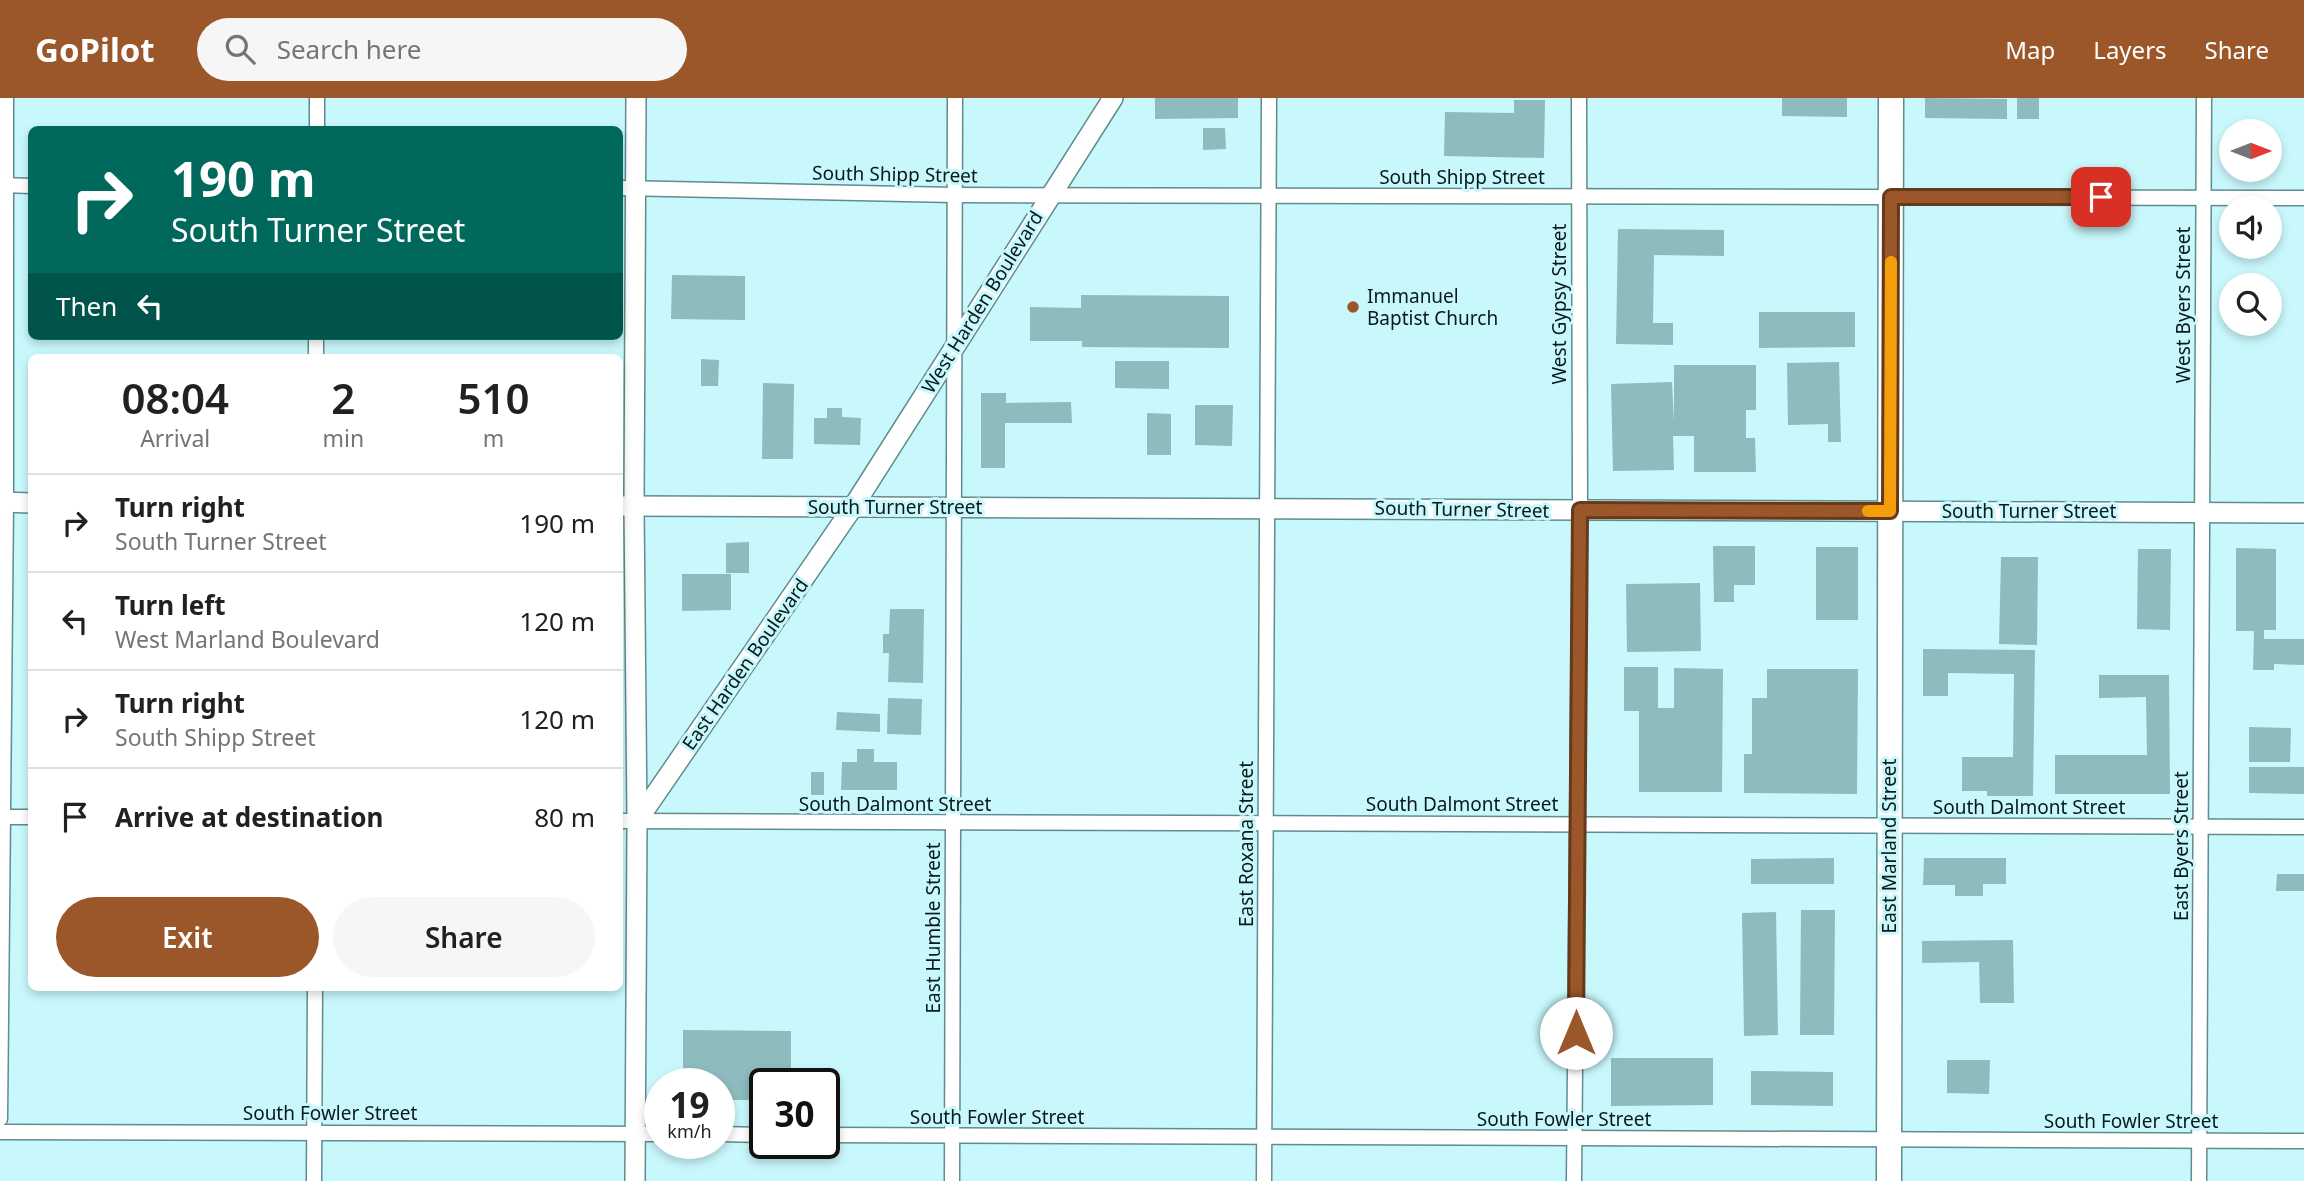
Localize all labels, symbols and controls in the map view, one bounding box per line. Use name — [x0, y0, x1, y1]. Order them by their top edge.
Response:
search box — [197, 18, 687, 81]
text: GoPilot — [35, 27, 155, 72]
icon: search — [221, 30, 259, 68]
text: Search here — [277, 31, 421, 67]
text: Map — [2005, 33, 2055, 66]
text: Layers — [2093, 33, 2167, 66]
text: Share — [2205, 33, 2269, 66]
north arrow — [2219, 119, 2282, 182]
map controls — [2219, 119, 2282, 336]
text: 190 m — [171, 145, 316, 211]
icon: right — [56, 154, 147, 245]
street label: South Shipp Street — [812, 160, 978, 188]
street label: South Shipp Street — [1379, 164, 1545, 190]
pin — [2071, 167, 2131, 227]
icon: arrive — [2082, 178, 2120, 216]
button: sound — [2219, 196, 2282, 259]
street label: West Harden Boulevard — [915, 206, 1049, 398]
text: South Turner Street — [171, 208, 465, 251]
street label: West Gypsy Street — [1546, 223, 1572, 384]
street label: West Byers Street — [2170, 227, 2196, 383]
button: search — [2219, 273, 2282, 336]
place label: Immanuel Baptist Church — [1367, 283, 1498, 331]
icon: left — [131, 287, 169, 325]
text: Then — [56, 288, 117, 324]
marker: Immanuel Baptist Church — [1345, 299, 1361, 315]
text: 08:04 — [121, 369, 229, 426]
text: 2 — [331, 369, 355, 426]
text: 510 — [458, 369, 530, 426]
text: Arrival — [140, 422, 210, 454]
text: min — [322, 422, 364, 454]
text: m — [483, 422, 504, 454]
text: Turn right — [115, 489, 245, 525]
street label: South Turner Street — [808, 494, 982, 520]
street label: South Turner Street — [1374, 494, 1550, 524]
street label: South Turner Street — [1942, 498, 2116, 524]
icon: right — [56, 504, 94, 542]
text: 190 m — [519, 505, 595, 541]
text: South Turner Street — [115, 525, 327, 557]
street label: East Harden Boulevard — [676, 573, 814, 755]
text: Turn left — [115, 587, 226, 623]
icon: left — [56, 602, 94, 640]
text: 120 m — [519, 603, 595, 639]
text: West Marland Boulevard — [115, 623, 380, 655]
text: Turn right — [115, 685, 245, 721]
icon: right — [56, 700, 94, 738]
text: 120 m — [519, 701, 595, 737]
text: South Shipp Street — [115, 721, 316, 753]
street label: East Marland Street — [1876, 758, 1902, 933]
street label: East Roxana Street — [1233, 761, 1259, 927]
street label: East Byers Street — [2168, 771, 2194, 921]
street label: South Dalmont Street — [799, 791, 991, 817]
street label: South Dalmont Street — [1366, 791, 1558, 817]
street label: South Dalmont Street — [1933, 794, 2125, 820]
icon: arrive — [56, 798, 94, 836]
text: Arrive at destination — [115, 799, 384, 835]
text: 80 m — [534, 799, 595, 835]
street label: East Humble Street — [920, 842, 946, 1014]
button: Exit — [56, 897, 319, 977]
button: Share — [333, 897, 595, 977]
position arrow — [1539, 996, 1613, 1070]
speed limit sign: 30 — [749, 1068, 840, 1159]
text: 19 — [669, 1081, 710, 1128]
street label: South Fowler Street — [243, 1100, 417, 1126]
street label: South Fowler Street — [910, 1104, 1084, 1130]
street label: South Fowler Street — [1477, 1106, 1651, 1132]
street label: South Fowler Street — [2044, 1108, 2218, 1134]
text: km/h — [667, 1119, 712, 1143]

